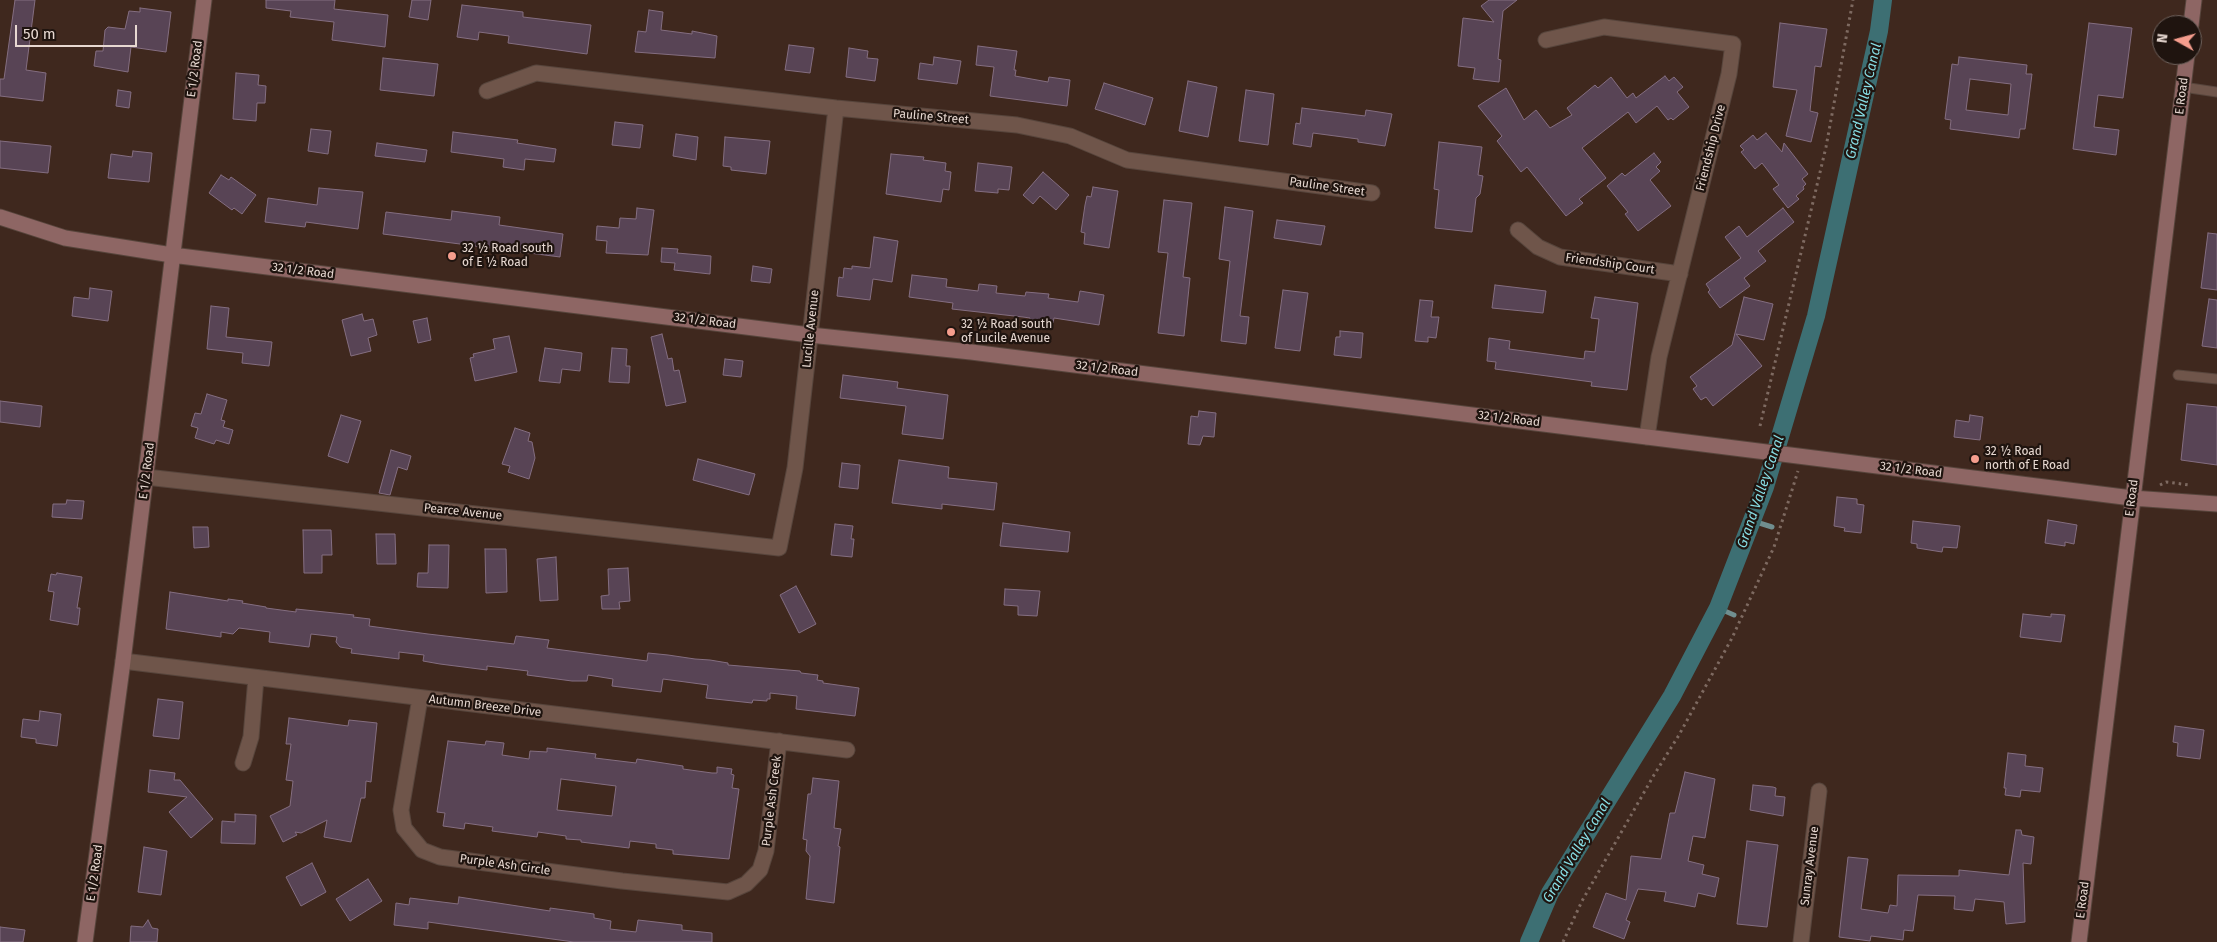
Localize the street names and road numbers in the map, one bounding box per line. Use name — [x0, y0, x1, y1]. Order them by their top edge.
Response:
street label: E 1/2 Road — [184, 40, 206, 98]
street label: E Road — [2173, 77, 2191, 115]
street label: Friendship Drive — [1693, 103, 1729, 193]
street label: Pauline Street — [893, 107, 969, 127]
street label: Pauline Street — [1288, 175, 1366, 199]
street label: Friendship Court — [1564, 251, 1656, 277]
street label: 32 1/2 Road — [271, 260, 335, 282]
street label: Lucille Avenue — [800, 289, 822, 369]
street label: 32 1/2 Road — [673, 310, 737, 332]
street label: 32 1/2 Road — [1075, 358, 1139, 380]
street label: 32 1/2 Road — [1477, 408, 1541, 430]
street label: E 1/2 Road — [136, 442, 158, 500]
street label: 32 1/2 Road — [1879, 459, 1943, 481]
street label: E Road — [2123, 479, 2141, 517]
street label: Pearce Avenue — [423, 501, 503, 523]
street label: Autumn Breeze Drive — [428, 692, 542, 720]
street label: Purple Ash Creek — [759, 755, 785, 847]
street label: Sunray Avenue — [1798, 825, 1822, 907]
street label: E 1/2 Road — [84, 844, 106, 902]
street label: Purple Ash Circle — [459, 852, 551, 878]
street label: E Road — [2074, 881, 2092, 919]

